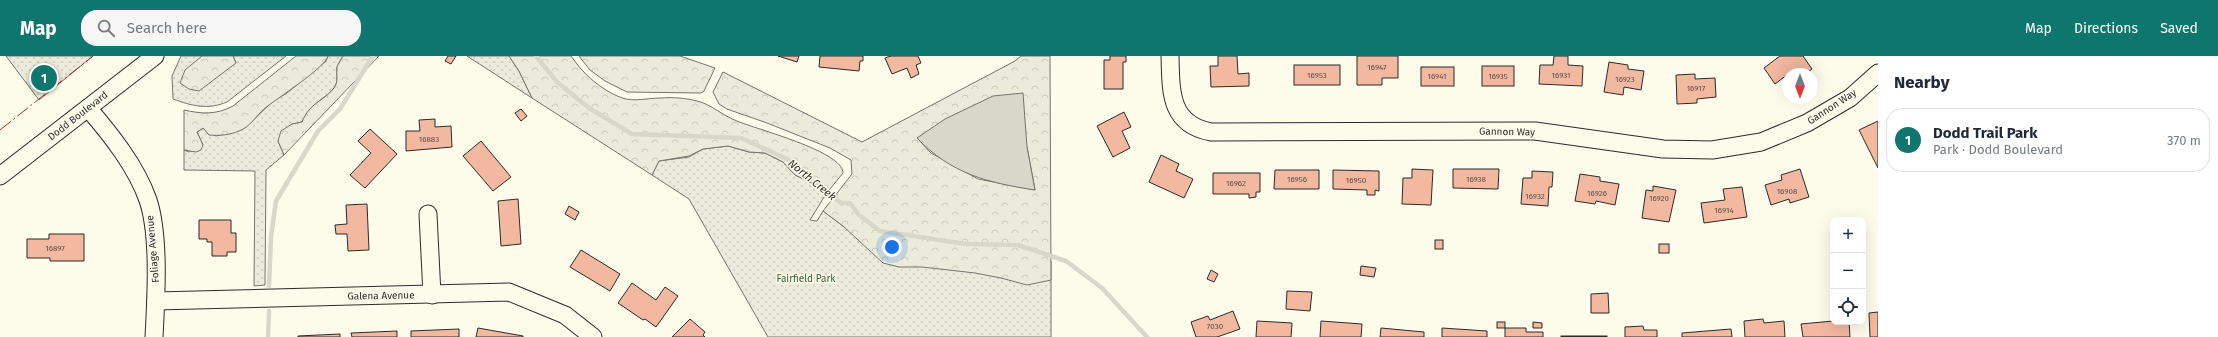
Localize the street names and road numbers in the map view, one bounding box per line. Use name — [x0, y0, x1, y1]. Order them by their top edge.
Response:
street label: Gannon Way — [1805, 87, 1859, 127]
street label: Dodd Boulevard — [46, 89, 110, 143]
street label: Gannon Way — [1479, 126, 1535, 138]
street label: Foliage Avenue — [144, 215, 162, 283]
street label: Galena Avenue — [347, 289, 415, 303]

